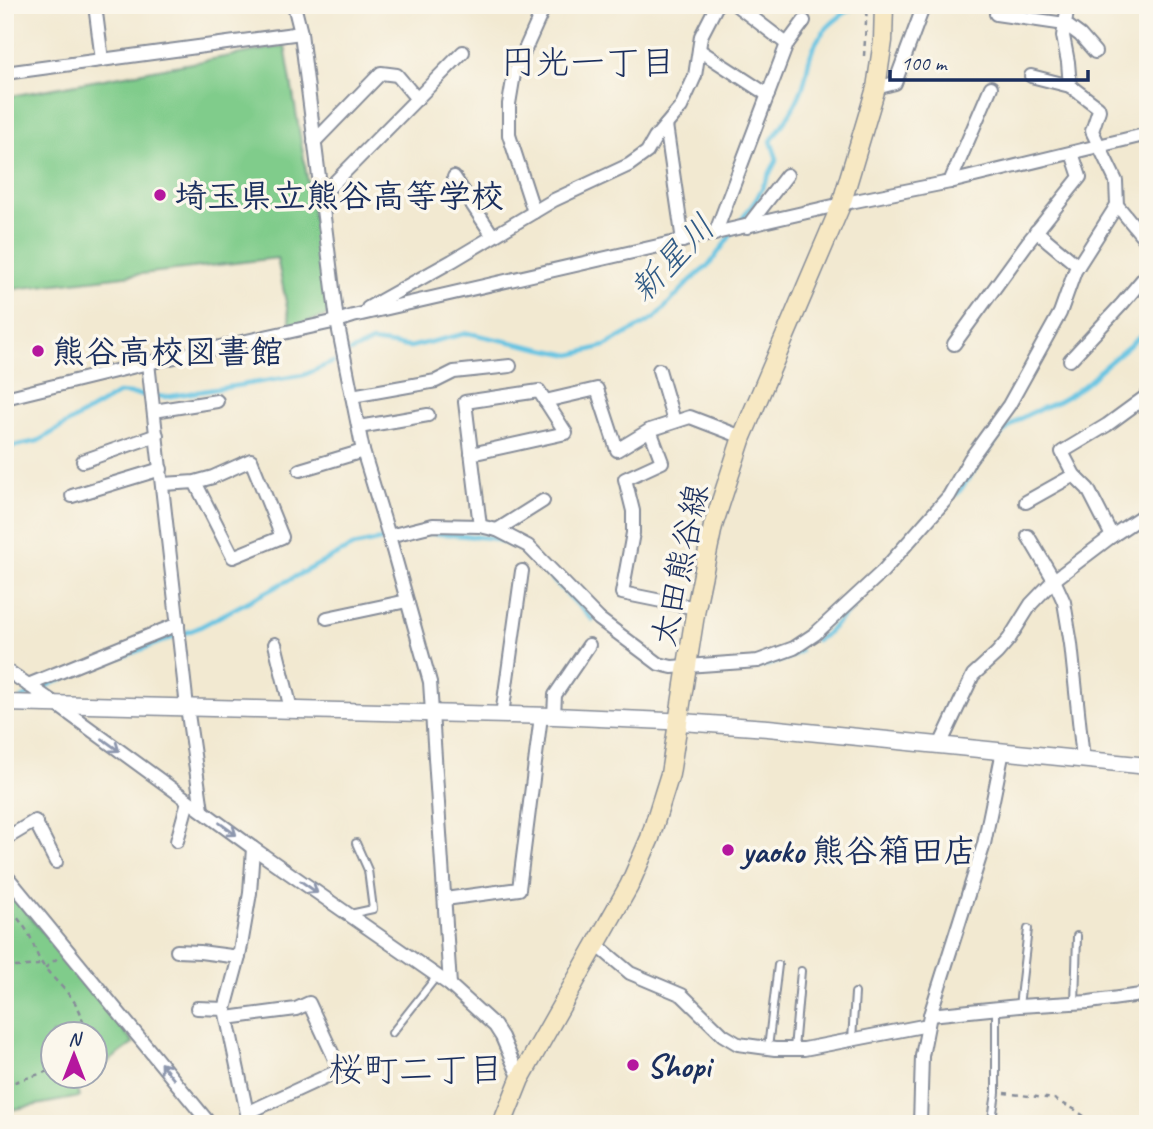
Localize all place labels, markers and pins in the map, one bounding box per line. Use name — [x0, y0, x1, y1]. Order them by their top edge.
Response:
place label: 埼玉県立熊谷高等学校 — [174, 175, 504, 217]
marker: 埼玉県立熊谷高等学校 — [152, 187, 168, 203]
place label: 熊谷高校図書館 — [52, 331, 283, 373]
marker: 熊谷高校図書館 — [30, 343, 46, 359]
place label: yaoko 熊谷箱田店 — [739, 830, 977, 872]
marker: yaoko 熊谷箱田店 — [720, 842, 736, 858]
place label: Shopi — [647, 1045, 715, 1087]
marker: Shopi — [625, 1057, 641, 1073]

